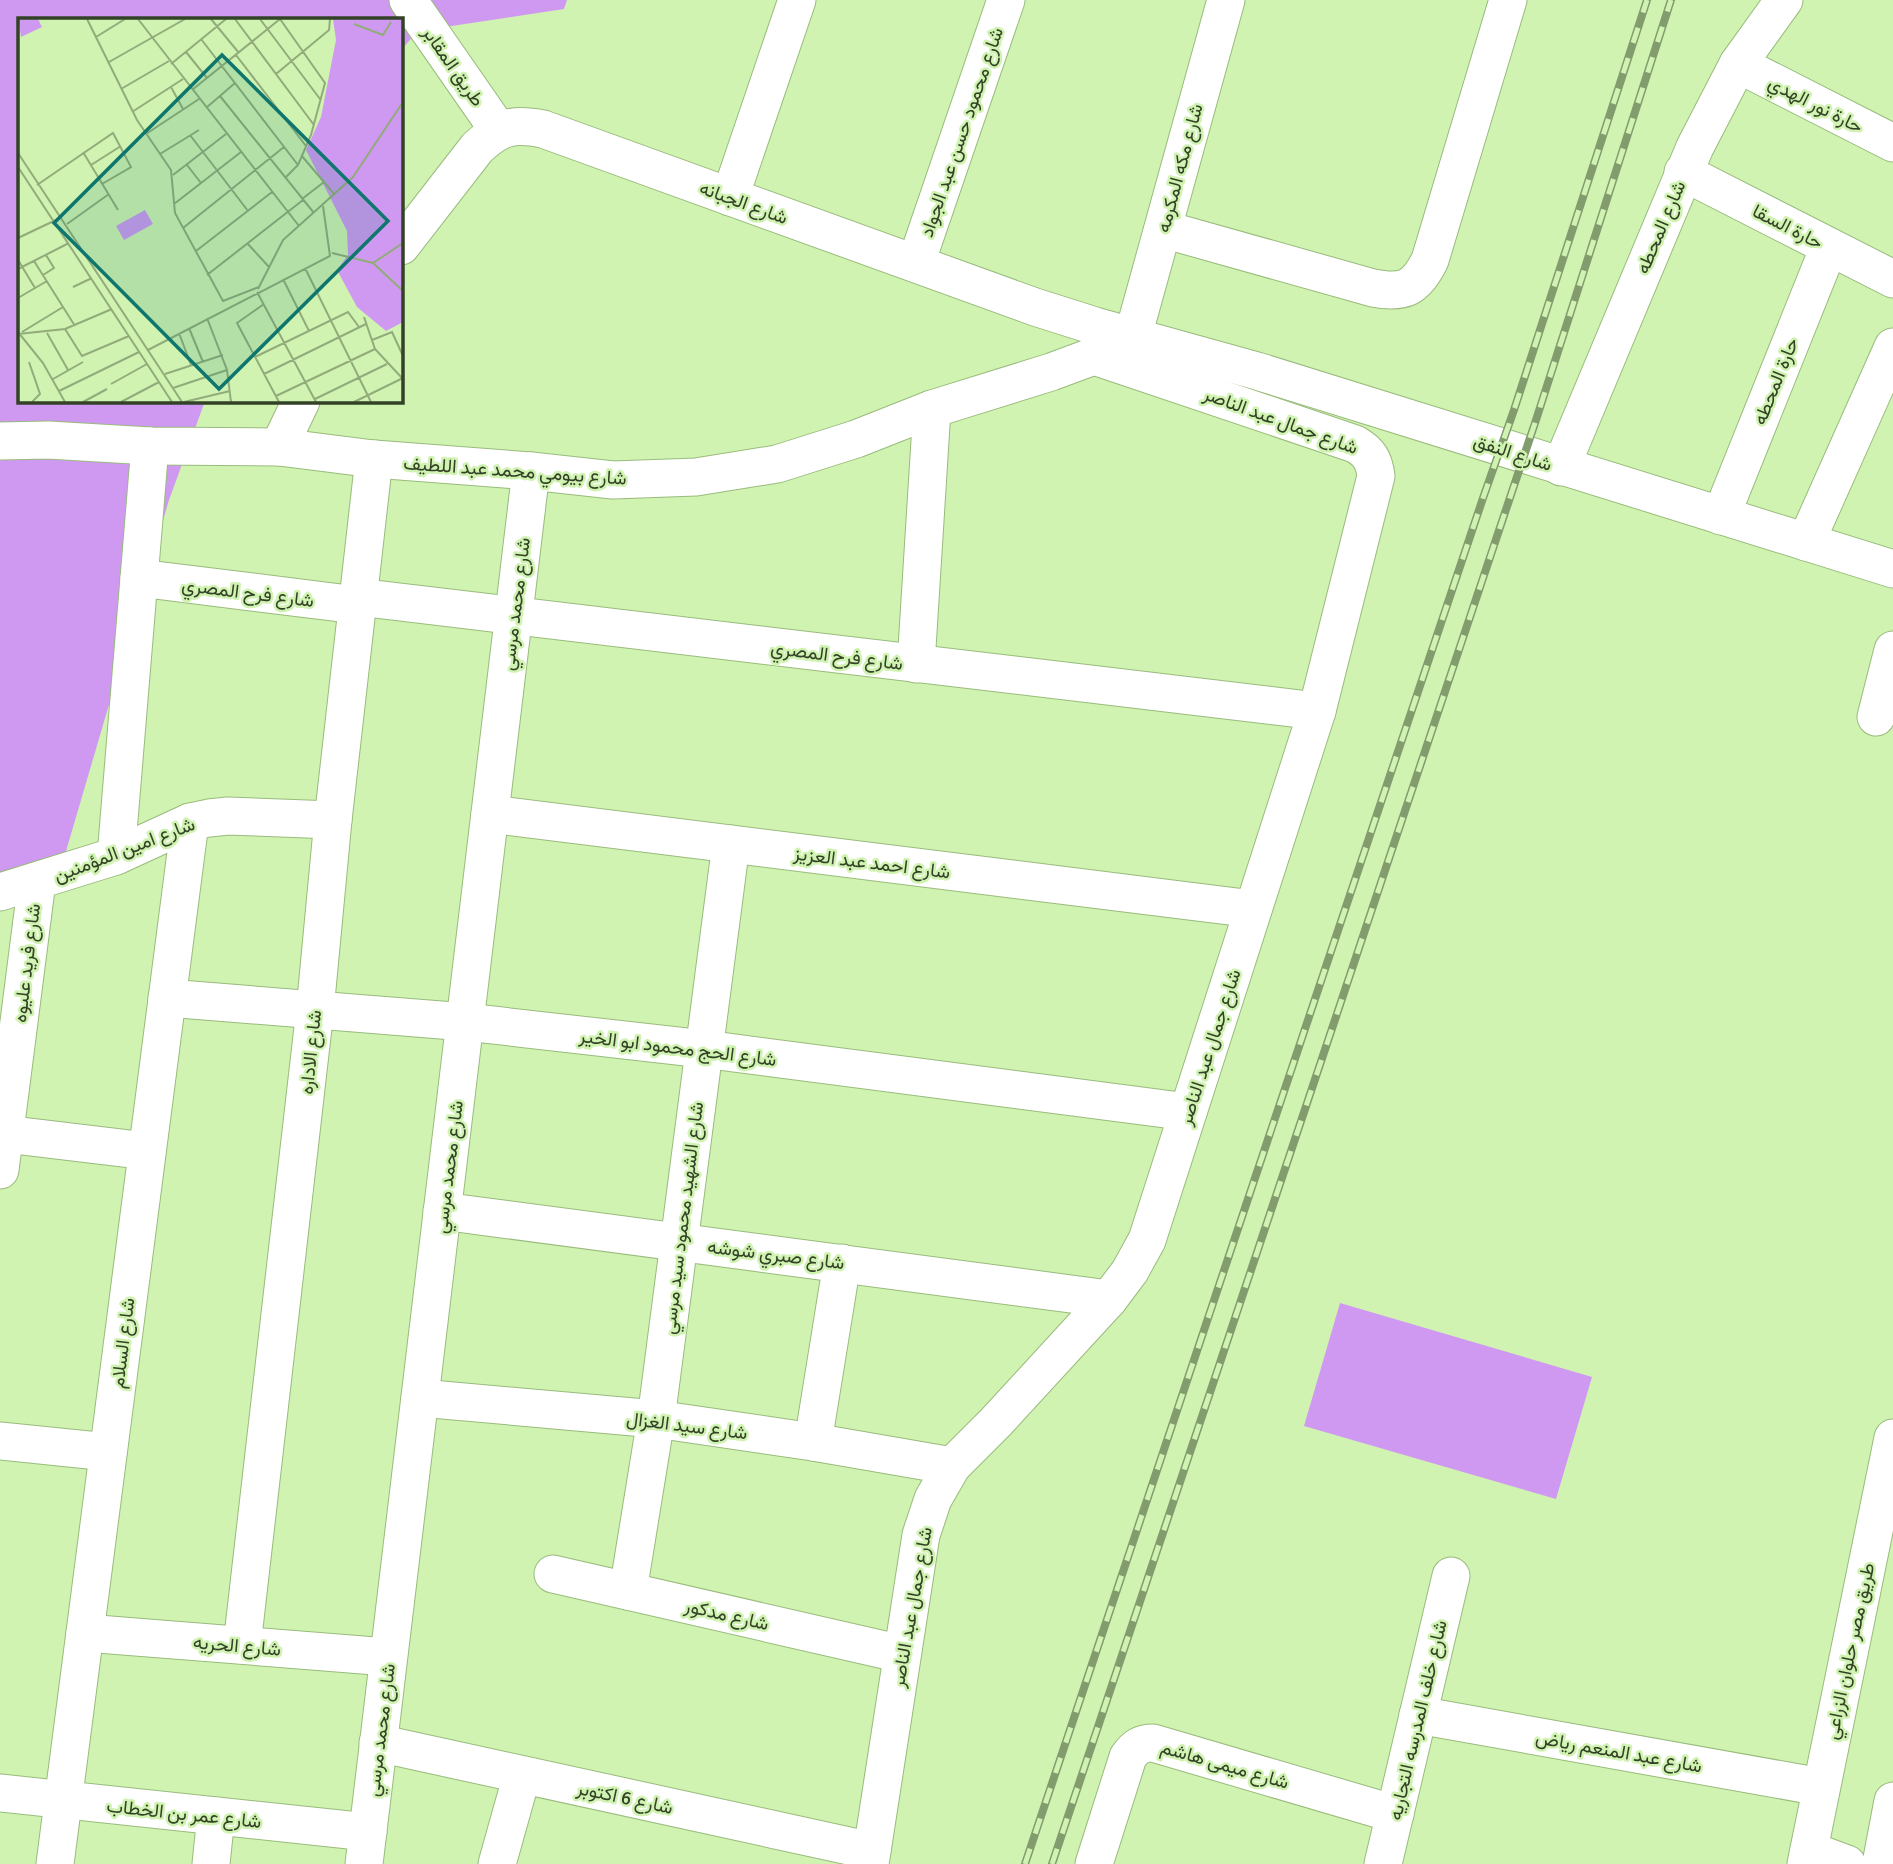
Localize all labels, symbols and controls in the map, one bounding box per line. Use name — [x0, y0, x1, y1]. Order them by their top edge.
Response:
inset map — [18, 18, 402, 402]
street label: طريق المقابر — [416, 21, 490, 111]
street label: شارع محمود حسن عبد الجواد — [915, 24, 1009, 240]
street label: حارة نور الهدي — [1763, 71, 1867, 142]
street label: شارع مكه المكرمه — [1151, 101, 1209, 235]
street label: شارع الجبانه — [696, 176, 791, 230]
street label: شارع المحطه — [1631, 177, 1691, 278]
street label: حارة السقا — [1748, 199, 1827, 255]
street label: حارة المحطه — [1748, 334, 1804, 429]
street label: شارع جمال عبد الناصر — [1199, 382, 1361, 460]
street label: شارع النفق — [1470, 429, 1555, 477]
street label: شارع بيومي محمد عبد اللطيف — [402, 451, 627, 494]
street label: شارع محمد مرسي — [496, 536, 539, 672]
street label: شارع فرح المصري — [180, 573, 315, 616]
street label: شارع فرح المصري — [769, 636, 904, 679]
street label: شارع امين المؤمنين — [50, 812, 198, 888]
street label: شارع احمد عبد العزيز — [791, 841, 952, 885]
street label: شارع فريد عليوه — [8, 902, 46, 1024]
street label: شارع جمال عبد الناصر — [1173, 966, 1246, 1129]
street label: شارع الاداره — [295, 1009, 327, 1096]
street label: شارع الحج محمود ابو الخير — [577, 1024, 778, 1073]
street label: شارع محمد مرسي — [429, 1099, 472, 1235]
street label: شارع الشهيد محمود سيد مرسي — [657, 1100, 712, 1336]
street label: شارع صبري شوشه — [706, 1235, 846, 1278]
street label: شارع السلام — [106, 1296, 140, 1390]
street label: شارع سيد الغزال — [625, 1407, 749, 1445]
street label: شارع جمال عبد الناصر — [886, 1525, 938, 1690]
street label: طريق مصر حلوان الزراعي — [1820, 1561, 1883, 1742]
street label: شارع مدكور — [681, 1593, 771, 1636]
street label: شارع خلف المدرسه التجاريه — [1383, 1618, 1453, 1823]
street label: شارع الحريه — [192, 1630, 282, 1662]
street label: شارع محمد مرسي — [361, 1662, 404, 1798]
street label: شارع عبد المنعم رياض — [1534, 1726, 1704, 1778]
street label: شارع ميمى هاشم — [1158, 1735, 1292, 1795]
street label: شارع 6 اكتوبر — [573, 1776, 675, 1820]
street label: شارع عمر بن الخطاب — [105, 1794, 262, 1834]

